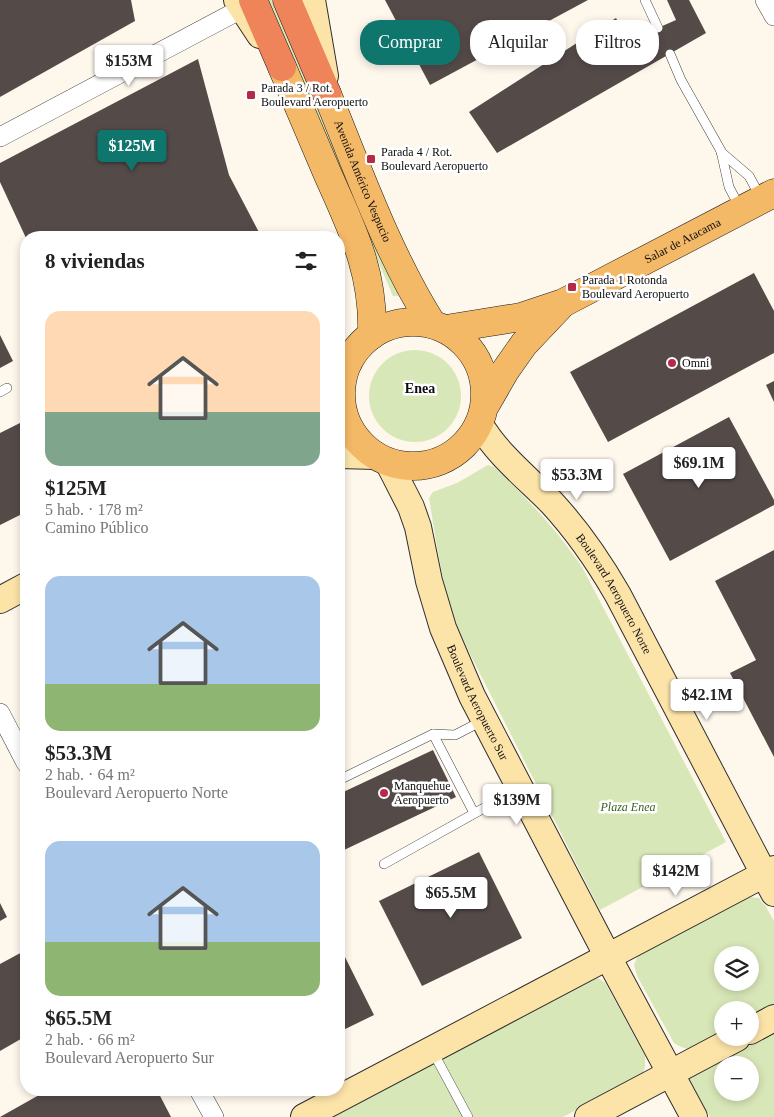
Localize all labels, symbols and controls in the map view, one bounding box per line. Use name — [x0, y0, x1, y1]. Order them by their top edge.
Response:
chip: Comprar — [360, 20, 460, 65]
chip: Alquilar — [470, 20, 566, 65]
chip: Filtros — [576, 20, 659, 65]
pin: $153M — [94, 44, 164, 87]
text: $153M — [105, 52, 153, 69]
place label: Parada 3 / Rot. Boulevard Aeropuerto — [261, 81, 368, 109]
marker: Parada 3 / Rot. Boulevard Aeropuerto — [245, 89, 257, 101]
street label: Avenida Américo Vespucio — [331, 118, 394, 244]
pin: $125M — [97, 130, 167, 172]
text: $125M — [108, 137, 156, 154]
place label: Parada 4 / Rot. Boulevard Aeropuerto — [381, 145, 488, 173]
marker: Parada 4 / Rot. Boulevard Aeropuerto — [365, 153, 377, 165]
street label: Salar de Atacama — [642, 215, 724, 266]
icon: filters — [292, 247, 320, 275]
text: 8 viviendas — [45, 249, 145, 273]
place label: Parada 1 Rotonda Boulevard Aeropuerto — [582, 273, 689, 301]
marker: Parada 1 Rotonda Boulevard Aeropuerto — [566, 281, 578, 293]
icon: home — [138, 343, 228, 433]
place label: Omni — [682, 356, 710, 370]
marker: Omni — [666, 357, 678, 369]
district label: Enea — [405, 381, 435, 396]
pin: $69.1M — [658, 446, 740, 489]
text: $69.1M — [673, 454, 725, 471]
pin: $53.3M — [536, 458, 618, 501]
text: $53.3M — [551, 466, 603, 483]
text: $125M — [45, 476, 107, 500]
text: 5 hab. · 178 m² — [45, 501, 143, 518]
text: Camino Público — [45, 519, 149, 536]
street label: Boulevard Aeropuerto Norte — [573, 531, 655, 656]
icon: home — [138, 608, 228, 698]
street label: Boulevard Aeropuerto Sur — [444, 643, 511, 763]
pin: $42.1M — [666, 678, 748, 721]
text: $42.1M — [681, 686, 733, 703]
text: $53.3M — [45, 741, 112, 765]
text: 2 hab. · 64 m² — [45, 766, 135, 783]
place label: Manquehue Aeropuerto — [394, 779, 451, 807]
text: Boulevard Aeropuerto Norte — [45, 784, 228, 801]
pin: $139M — [482, 784, 552, 826]
marker: Manquehue Aeropuerto — [378, 787, 390, 799]
text: $139M — [493, 791, 541, 808]
park label: Plaza Enea — [600, 800, 656, 814]
pin: $142M — [641, 854, 711, 897]
text: $142M — [652, 862, 700, 879]
icon: home — [138, 873, 228, 963]
pin: $65.5M — [410, 876, 492, 919]
text: $65.5M — [425, 884, 477, 901]
map controls — [714, 946, 759, 1101]
button: layers — [714, 946, 759, 991]
button: + — [714, 1001, 759, 1046]
text: $65.5M — [45, 1006, 112, 1030]
text: 2 hab. · 66 m² — [45, 1031, 135, 1048]
text: Boulevard Aeropuerto Sur — [45, 1049, 214, 1066]
button: − — [714, 1056, 759, 1101]

